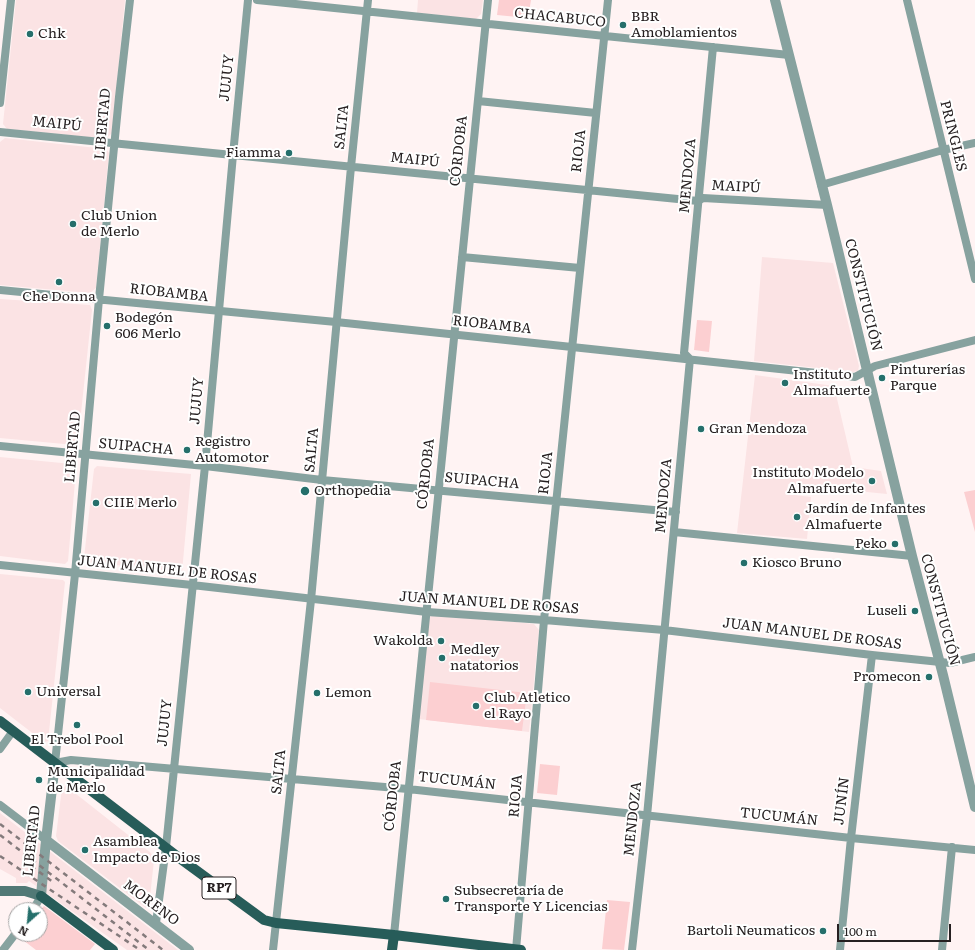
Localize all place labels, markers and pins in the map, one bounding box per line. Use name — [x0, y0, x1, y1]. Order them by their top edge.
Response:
place label: BBR Amoblamientos — [631, 9, 737, 42]
marker: BBR Amoblamientos — [618, 20, 628, 30]
place label: Chk — [38, 26, 65, 42]
marker: Chk — [25, 29, 35, 39]
place label: Fiamma — [226, 145, 281, 161]
marker: Fiamma — [284, 148, 294, 158]
place label: Club Union de Merlo — [81, 208, 157, 240]
marker: Club Union de Merlo — [68, 219, 78, 229]
marker: Che Donna — [54, 277, 64, 287]
place label: Che Donna — [22, 289, 96, 305]
place label: Bodegón 606 Merlo — [115, 310, 181, 342]
marker: Bodegón 606 Merlo — [102, 321, 112, 331]
place label: Pinturerías Parque — [890, 362, 965, 394]
place label: Instituto Almafuerte — [793, 367, 870, 400]
marker: Pinturerías Parque — [877, 373, 887, 383]
marker: Instituto Almafuerte — [780, 378, 790, 388]
place label: Gran Mendoza — [709, 421, 807, 437]
marker: Gran Mendoza — [696, 424, 706, 434]
place label: Registro Automotor — [195, 434, 269, 466]
marker: Registro Automotor — [182, 445, 192, 455]
place label: Instituto Modelo Almafuerte — [752, 465, 864, 498]
marker: Instituto Modelo Almafuerte — [867, 476, 877, 486]
place label: Orthopedia — [314, 483, 391, 499]
marker: Orthopedia — [299, 485, 311, 497]
place label: CIIE Merlo — [104, 495, 177, 511]
marker: CIIE Merlo — [91, 498, 101, 508]
place label: Jardín de Infantes Almafuerte — [805, 501, 925, 534]
marker: Jardín de Infantes Almafuerte — [792, 512, 802, 522]
place label: Peko — [855, 536, 887, 552]
marker: Peko — [890, 539, 900, 549]
place label: Kiosco Bruno — [752, 555, 842, 571]
marker: Kiosco Bruno — [739, 558, 749, 568]
place label: Luseli — [867, 603, 907, 619]
marker: Luseli — [910, 606, 920, 616]
place label: Wakolda — [373, 633, 433, 649]
marker: Wakolda — [436, 636, 446, 646]
place label: Medley natatorios — [450, 642, 518, 674]
marker: Medley natatorios — [437, 653, 447, 663]
place label: Promecon — [853, 669, 921, 685]
marker: Promecon — [924, 672, 934, 682]
place label: Universal — [36, 684, 101, 700]
place label: Lemon — [325, 685, 372, 701]
marker: Universal — [23, 687, 33, 697]
marker: Lemon — [312, 688, 322, 698]
place label: Club Atletico el Rayo — [484, 690, 570, 722]
marker: Club Atletico el Rayo — [471, 701, 481, 711]
marker: El Trebol Pool — [72, 720, 82, 730]
place label: El Trebol Pool — [31, 732, 123, 748]
place label: Municipalidad de Merlo — [47, 764, 145, 796]
marker: Municipalidad de Merlo — [34, 775, 44, 785]
place label: Asamblea Impacto de Dios — [93, 834, 200, 866]
marker: Asamblea Impacto de Dios — [80, 845, 90, 855]
place label: Subsecretaría de Transporte Y Licencias — [454, 883, 607, 916]
marker: Subsecretaría de Transporte Y Licencias — [441, 894, 451, 904]
place label: Bartoli Neumaticos — [687, 923, 815, 939]
marker: Bartoli Neumaticos — [818, 926, 828, 936]

